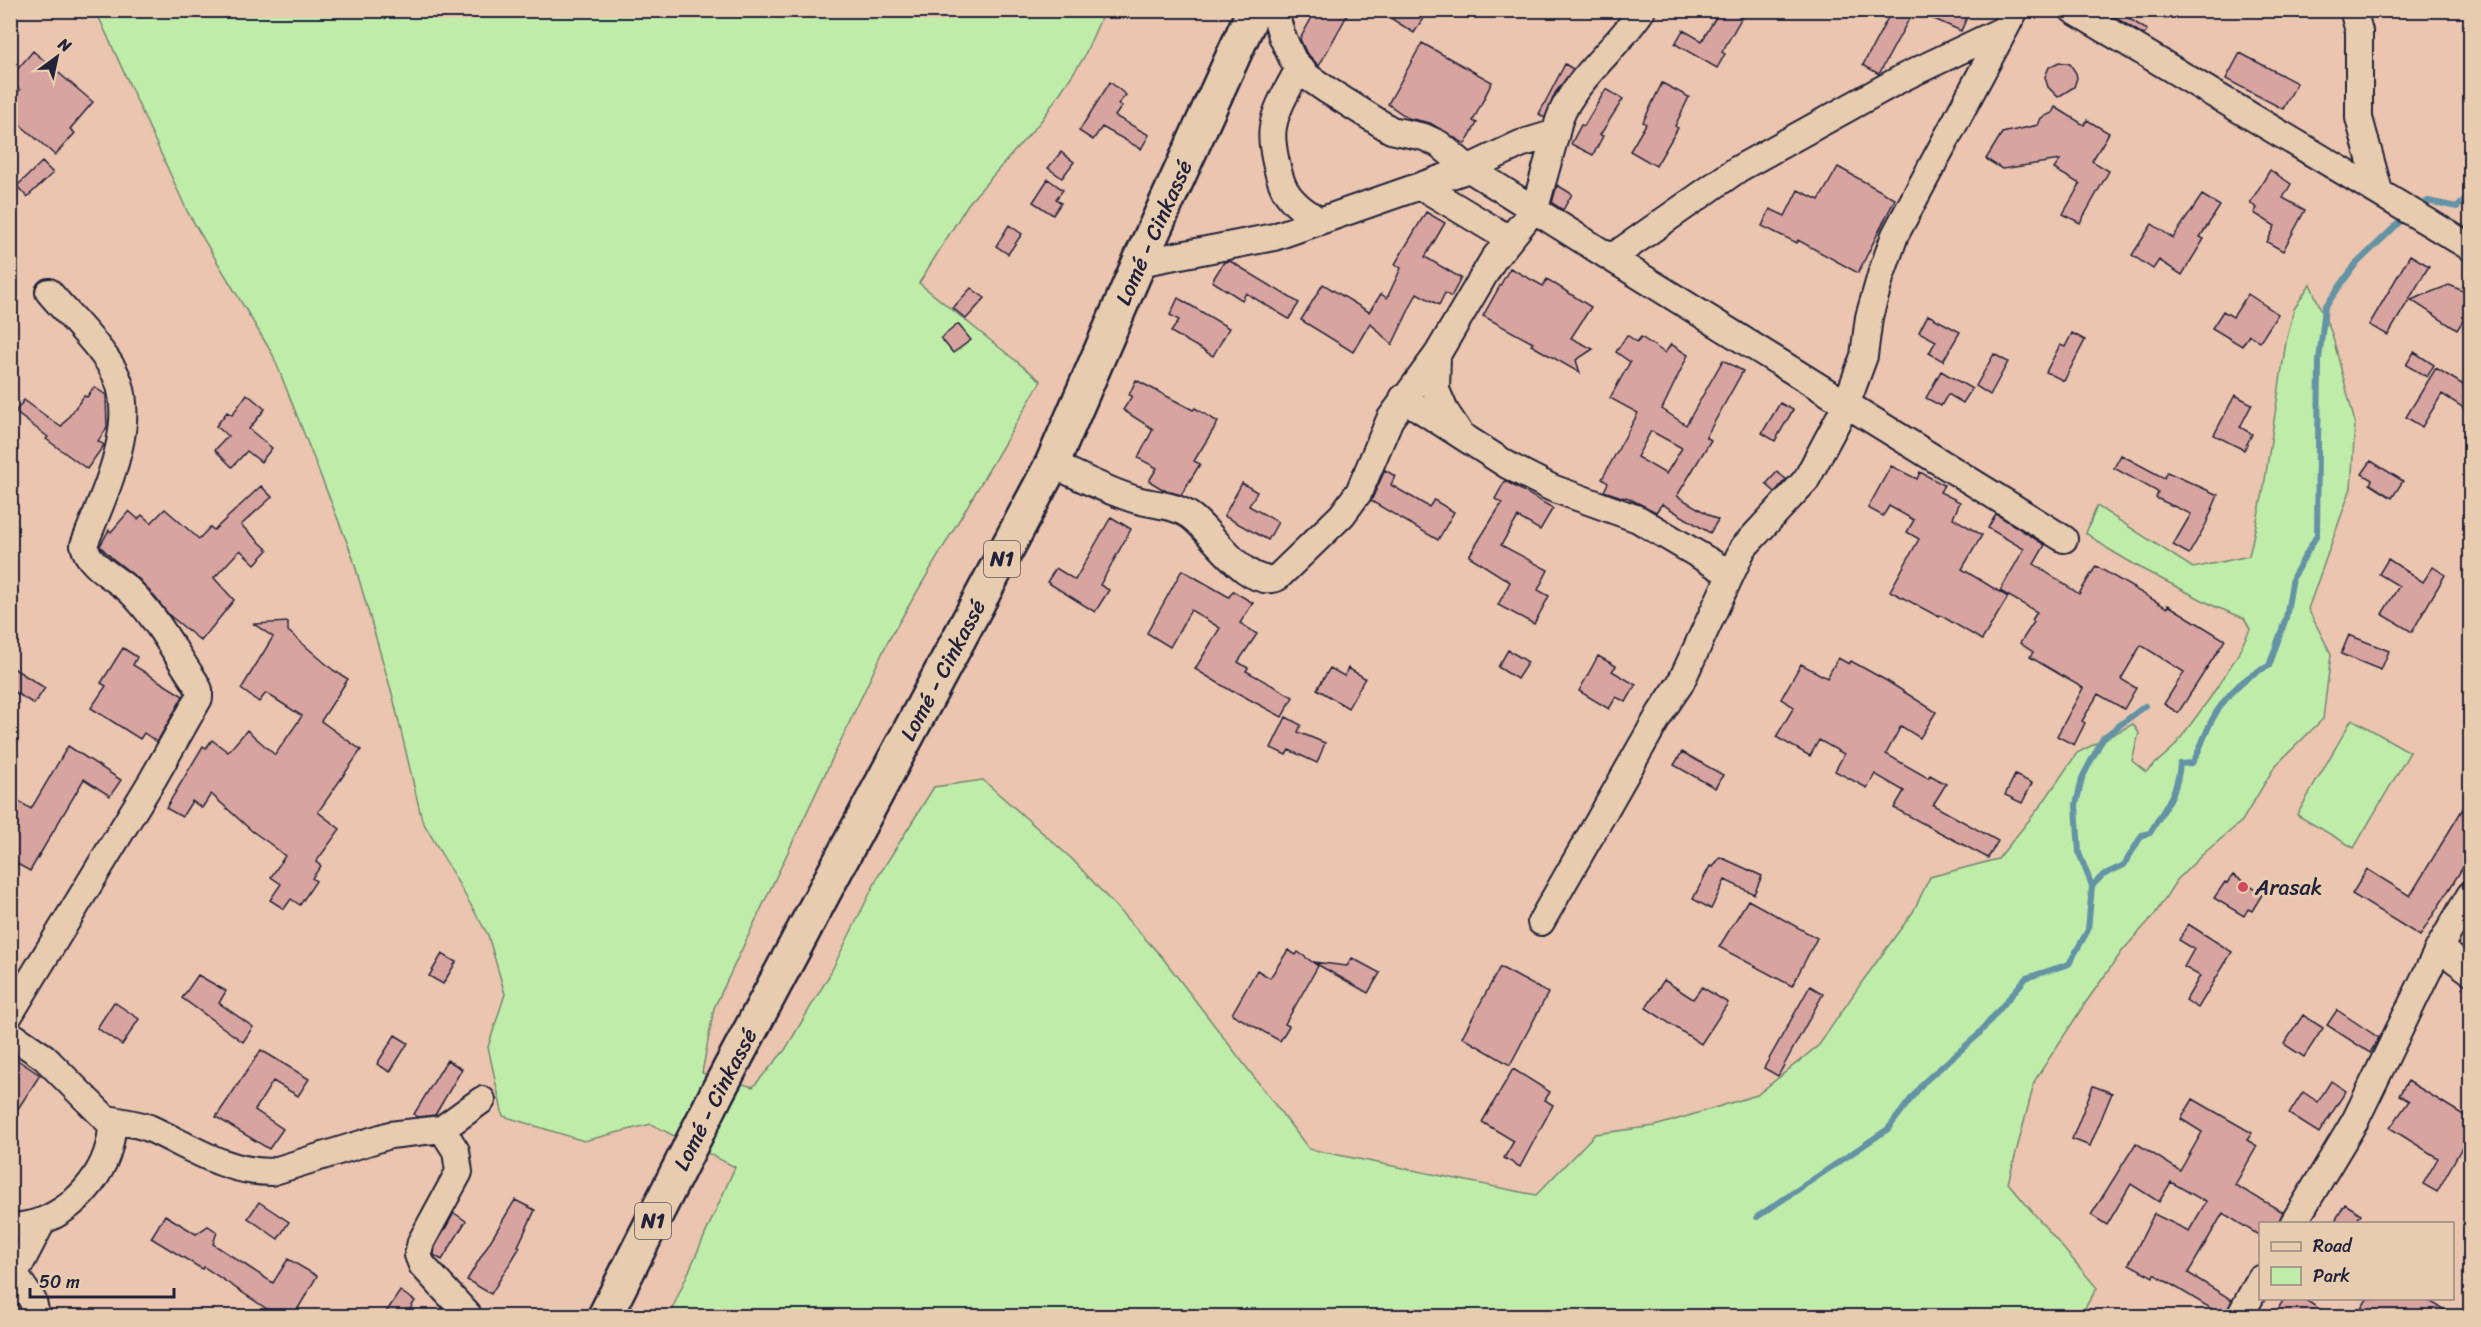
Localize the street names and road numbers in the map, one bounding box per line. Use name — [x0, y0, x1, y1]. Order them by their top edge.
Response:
street label: Lomé - Cinkassé — [1104, 153, 1203, 312]
road number: N1 — [984, 541, 1020, 577]
street label: Lomé - Cinkassé — [889, 592, 997, 748]
street label: Lomé - Cinkassé — [662, 1021, 768, 1178]
road number: N1 — [635, 1203, 671, 1239]

